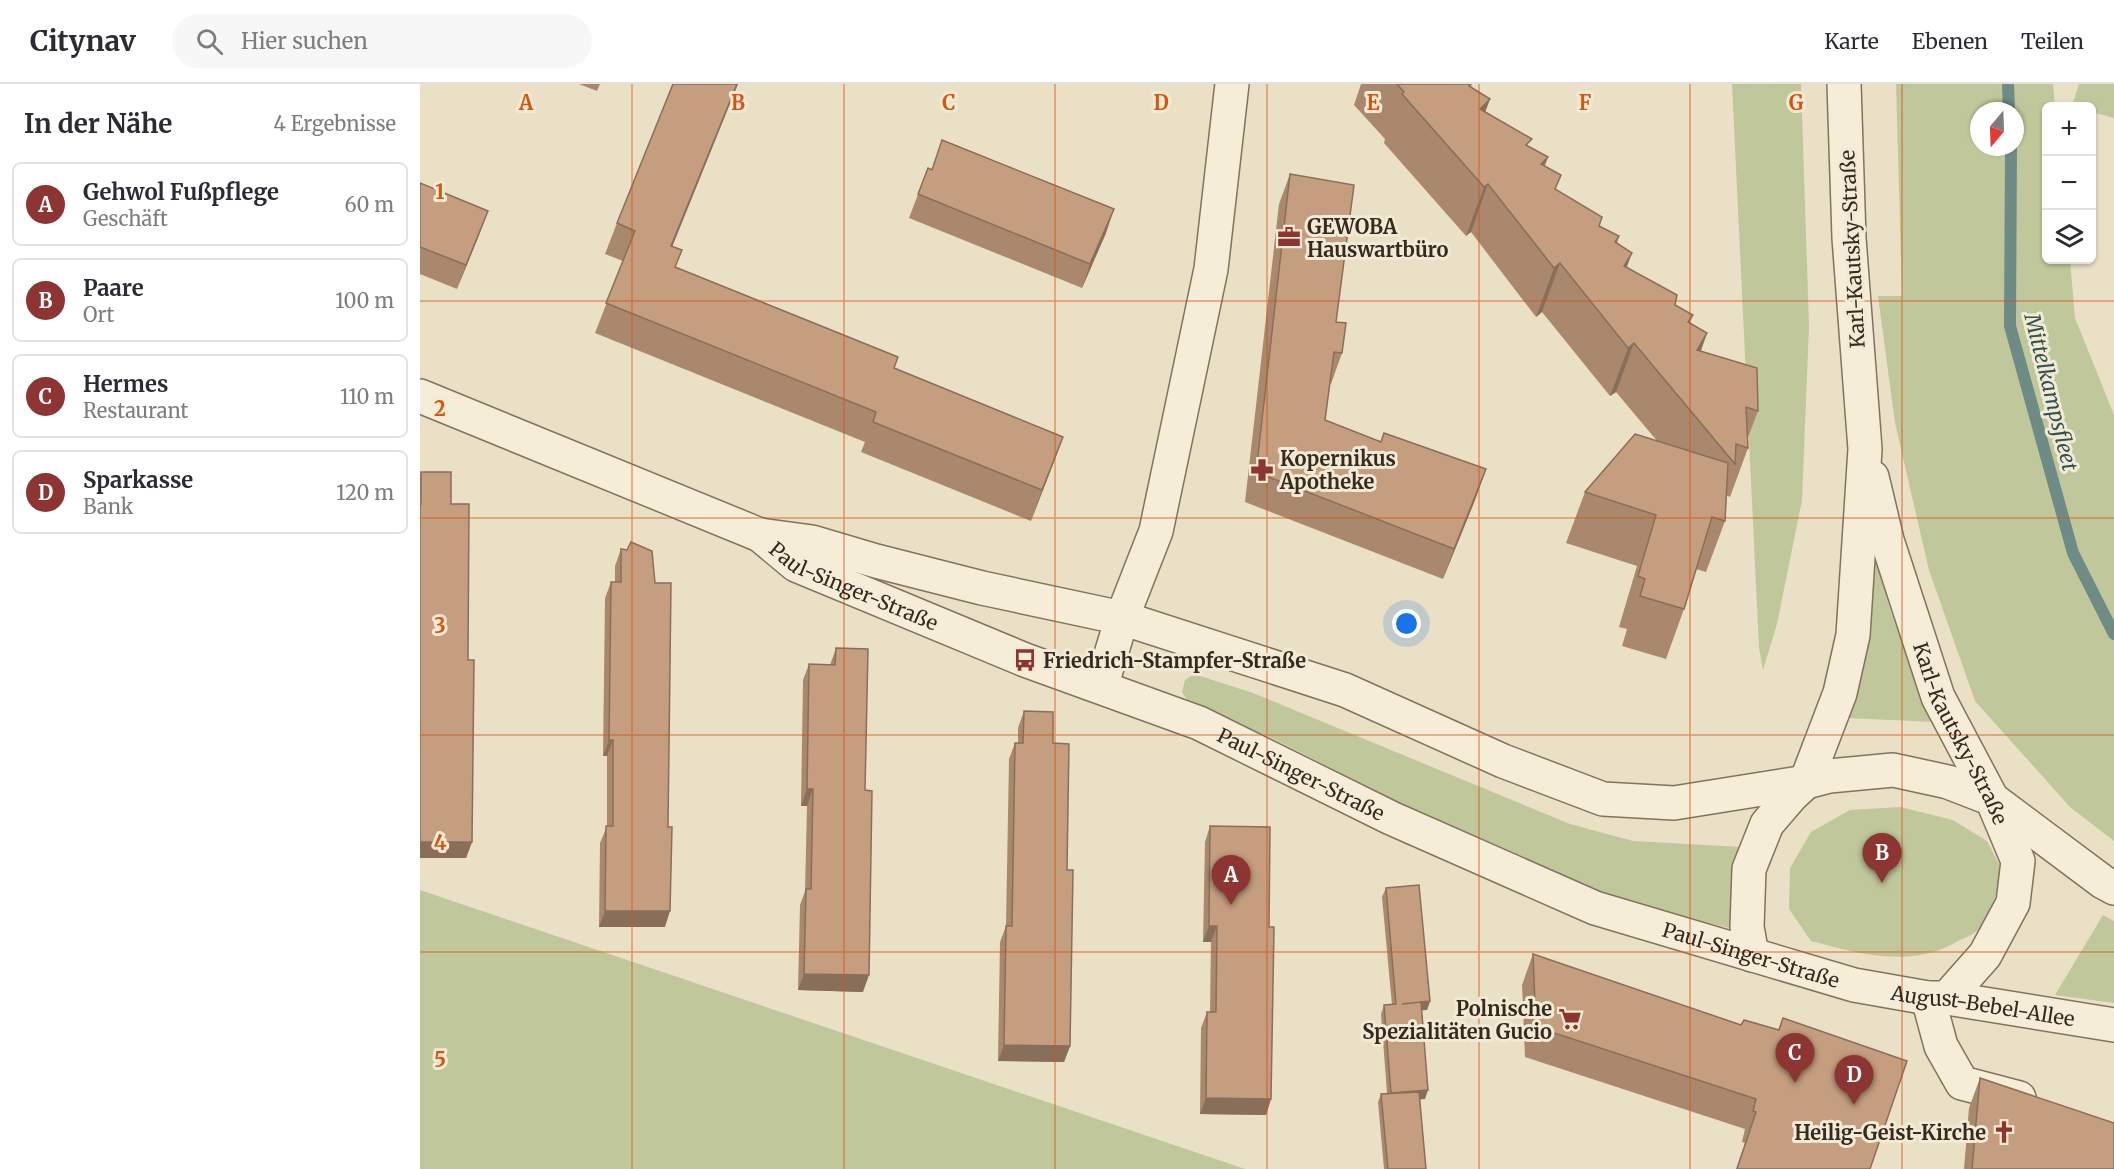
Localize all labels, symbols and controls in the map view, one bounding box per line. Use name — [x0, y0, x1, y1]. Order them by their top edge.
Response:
search box — [172, 14, 592, 68]
text: Citynav — [30, 23, 136, 59]
icon: search — [193, 25, 226, 58]
text: Hier suchen — [241, 27, 368, 55]
text: Karte — [1824, 28, 1879, 55]
text: Ebenen — [1912, 28, 1988, 55]
text: Teilen — [2021, 28, 2084, 55]
text: A — [518, 90, 534, 115]
text: B — [731, 90, 745, 115]
text: C — [942, 90, 956, 115]
text: D — [1153, 90, 1169, 115]
text: E — [1366, 90, 1380, 115]
text: F — [1579, 90, 1592, 115]
text: G — [1789, 90, 1804, 115]
north arrow — [1970, 102, 2024, 156]
map controls — [2042, 102, 2096, 264]
button: + — [2042, 102, 2096, 156]
text: In der Nähe — [24, 107, 172, 140]
text: 4 Ergebnisse — [274, 111, 396, 136]
street label: Karl-Kautsky-Straße — [1834, 149, 1870, 349]
button: − — [2042, 156, 2096, 210]
text: Gehwol Fußpflege — [83, 178, 279, 206]
text: 1 — [435, 179, 445, 204]
text: A — [38, 192, 53, 217]
text: 60 m — [344, 192, 394, 217]
text: Geschäft — [83, 206, 168, 231]
button: layers — [2042, 210, 2096, 264]
place label: GEWOBA Hauswartbüro — [1307, 214, 1449, 262]
office icon: GEWOBA Hauswartbüro — [1276, 224, 1302, 250]
text: Paare — [83, 274, 144, 302]
text: B — [39, 288, 52, 313]
text: 100 m — [335, 288, 394, 313]
text: Ort — [83, 302, 114, 327]
water label: Mittelkampsfleet — [2018, 310, 2084, 474]
text: Hermes — [83, 370, 168, 398]
text: C — [39, 384, 52, 409]
text: 110 m — [340, 384, 394, 409]
text: 2 — [434, 396, 446, 421]
text: Restaurant — [83, 398, 188, 423]
place label: Kopernikus Apotheke — [1279, 446, 1396, 494]
pharmacy icon: Kopernikus Apotheke — [1249, 457, 1275, 483]
text: Sparkasse — [83, 466, 193, 494]
text: D — [38, 480, 53, 505]
text: 120 m — [336, 480, 394, 505]
text: Bank — [83, 494, 134, 519]
street label: Paul-Singer-Straße — [765, 536, 942, 635]
your location — [1392, 609, 1421, 638]
text: 3 — [434, 613, 446, 638]
street label: Karl-Kautsky-Straße — [1908, 639, 2014, 828]
bus stop icon: Friedrich-Stampfer-Straße — [1012, 647, 1038, 673]
place label: Friedrich-Stampfer-Straße — [1043, 648, 1306, 673]
street label: Paul-Singer-Straße — [1214, 722, 1389, 825]
text: 4 — [434, 830, 447, 855]
pin: B — [1862, 834, 1902, 883]
pin: A — [1212, 856, 1250, 905]
street label: Paul-Singer-Straße — [1660, 916, 1843, 993]
street label: August-Bebel-Allee — [1888, 979, 2077, 1031]
place label: Polnische Spezialitäten Gucio — [1362, 996, 1552, 1044]
supermarket icon: Polnische Spezialitäten Gucio — [1557, 1006, 1583, 1032]
pin: C — [1776, 1034, 1814, 1083]
text: 5 — [434, 1047, 446, 1072]
pin: D — [1834, 1056, 1874, 1105]
church icon: Heilig-Geist-Kirche — [1991, 1119, 2017, 1145]
place label: Heilig-Geist-Kirche — [1794, 1120, 1986, 1145]

